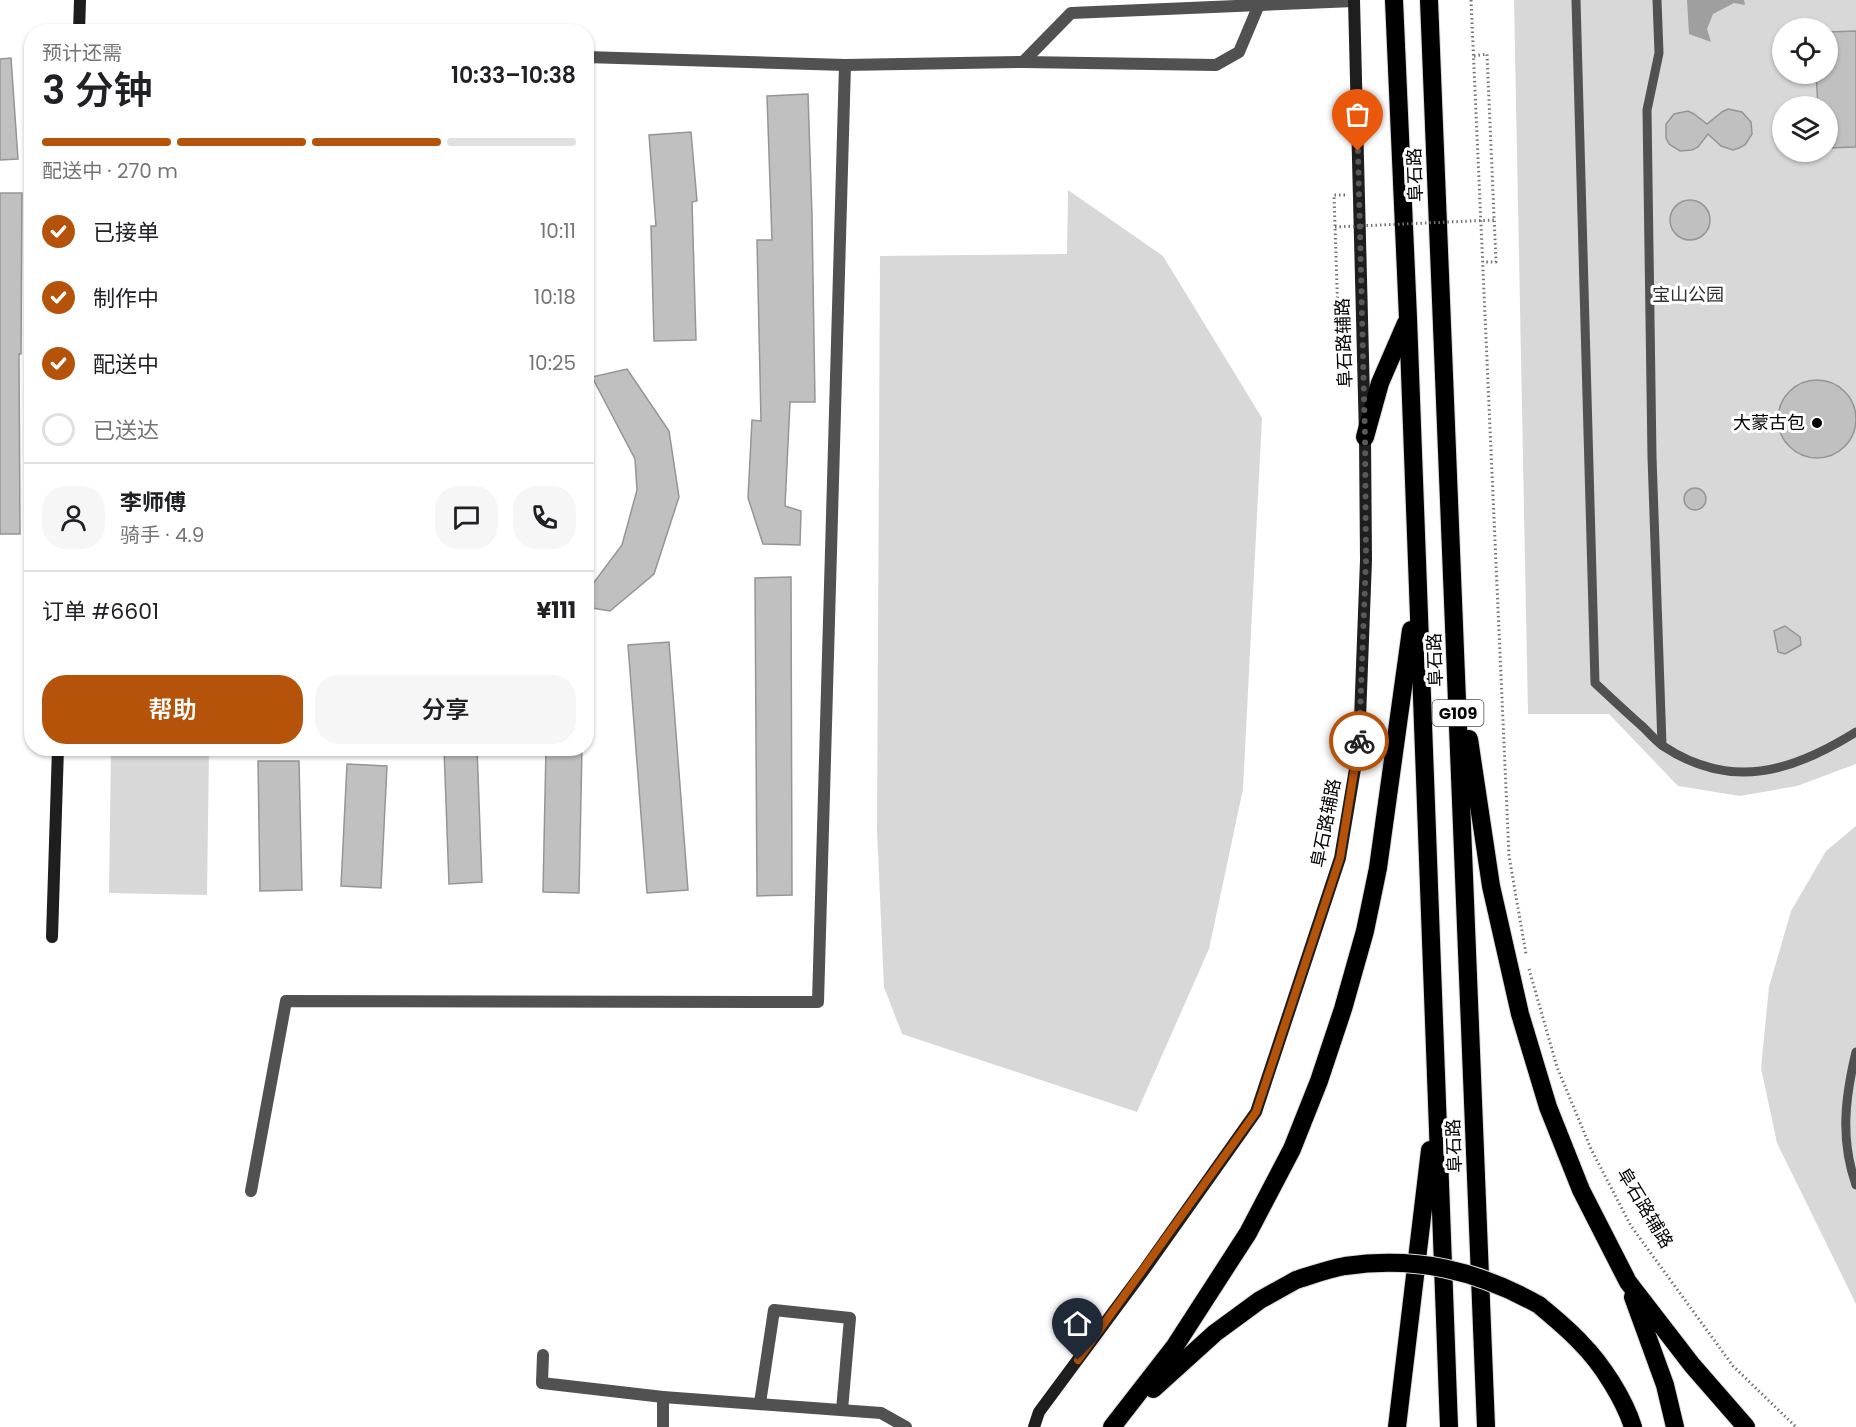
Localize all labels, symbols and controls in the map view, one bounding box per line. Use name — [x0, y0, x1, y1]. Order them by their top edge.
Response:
map controls — [1772, 18, 1838, 162]
button: locate — [1772, 18, 1838, 84]
text: 预计还需 — [42, 39, 122, 67]
text: 10:33–10:38 — [451, 60, 576, 91]
text: 3 分钟 — [42, 63, 153, 118]
pin — [1332, 89, 1383, 151]
button: layers — [1772, 96, 1838, 162]
icon: bag — [1341, 98, 1374, 131]
street label: 阜石路 — [1401, 148, 1428, 202]
text: 配送中 · 270 m — [42, 157, 178, 185]
icon: check — [42, 215, 75, 248]
text: 已接单 — [93, 217, 159, 248]
text: 10:11 — [540, 217, 576, 245]
icon: check — [42, 281, 75, 314]
park label: 宝山公园 — [1652, 282, 1724, 307]
text: 制作中 — [93, 283, 159, 314]
text: 10:18 — [534, 283, 576, 311]
street label: 阜石路辅路 — [1329, 298, 1358, 388]
icon: check — [42, 347, 75, 380]
text: 配送中 — [93, 349, 159, 380]
text: 10:25 — [529, 349, 576, 377]
place label: 大蒙古包 — [1733, 410, 1805, 435]
text: 已送达 — [93, 415, 159, 446]
marker: 大蒙古包 — [1810, 416, 1824, 430]
button: person — [42, 486, 105, 549]
button: chat — [435, 486, 498, 549]
button: phone — [513, 486, 576, 549]
text: 李师傅 — [120, 487, 186, 518]
text: 骑手 · 4.9 — [120, 521, 204, 549]
text: ¥111 — [536, 595, 576, 626]
text: 订单 #6601 — [42, 596, 159, 627]
street label: 阜石路 — [1421, 633, 1448, 687]
button: 帮助 — [42, 675, 303, 744]
button: 分享 — [315, 675, 576, 744]
road number: G109 — [1432, 700, 1484, 726]
courier — [1329, 711, 1389, 771]
icon: bike — [1343, 725, 1376, 758]
street label: 阜石路辅路 — [1305, 776, 1346, 869]
street label: 阜石路 — [1440, 1119, 1467, 1173]
street label: 阜石路辅路 — [1612, 1163, 1679, 1253]
pin — [1052, 1298, 1103, 1360]
icon: home — [1061, 1307, 1094, 1340]

